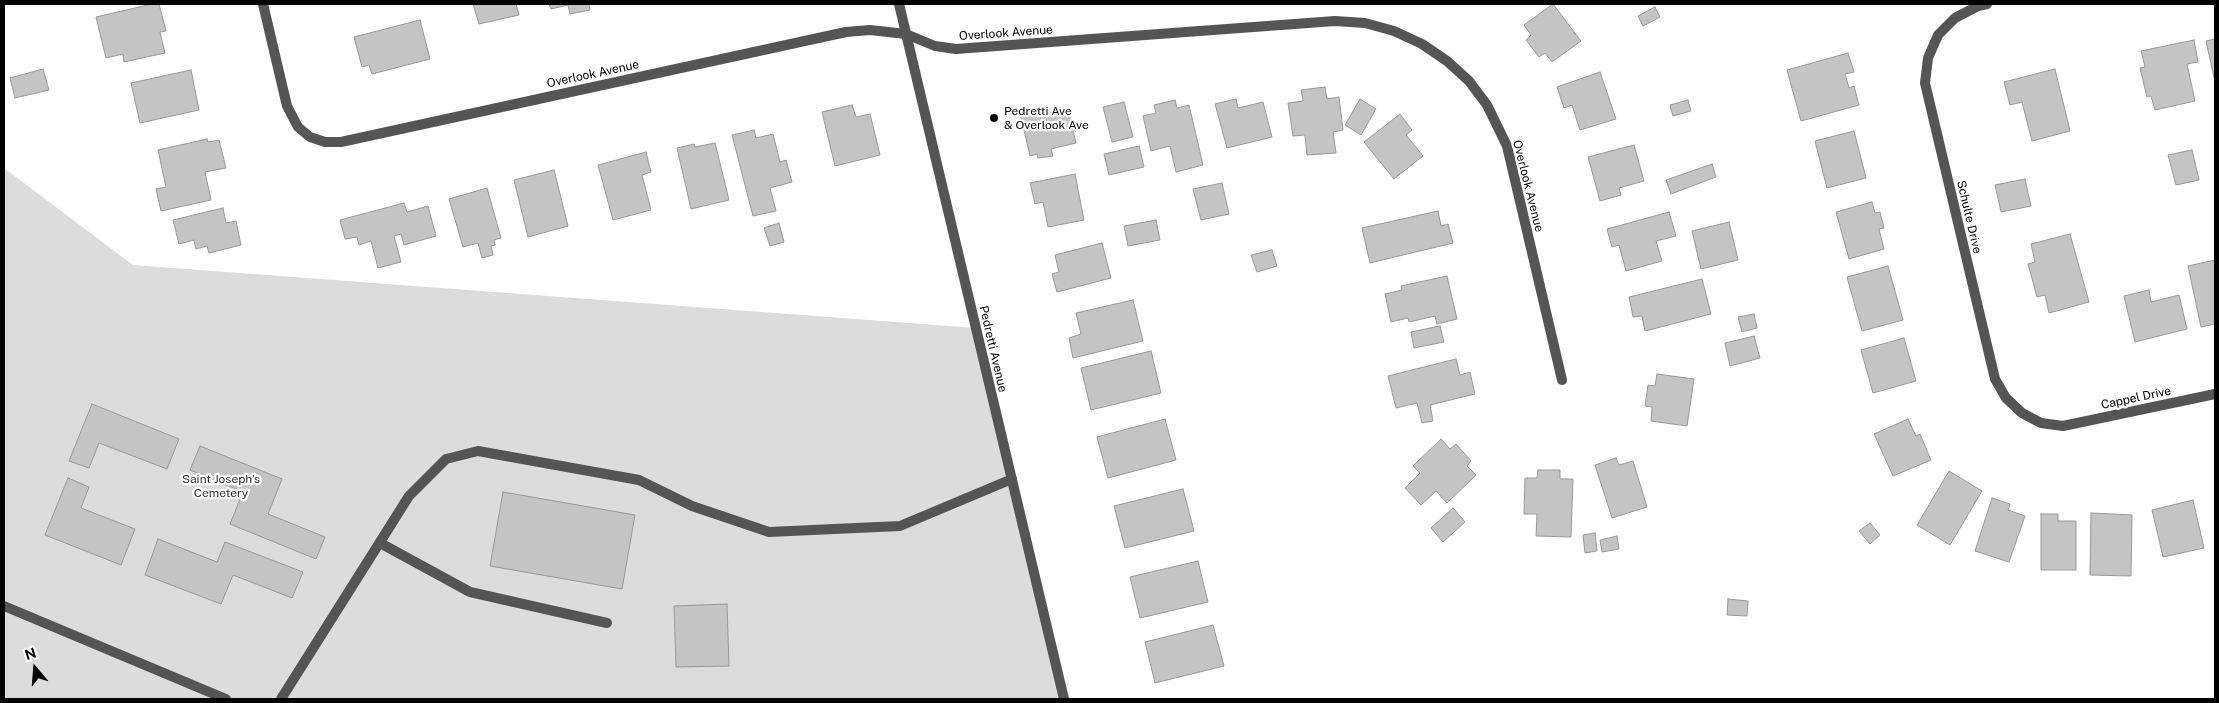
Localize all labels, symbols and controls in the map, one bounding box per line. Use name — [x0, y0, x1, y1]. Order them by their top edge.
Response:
street label: Overlook Avenue — [959, 23, 1053, 43]
street label: Overlook Avenue — [546, 57, 640, 91]
place label: Pedretti Ave & Overlook Ave — [1004, 104, 1089, 132]
marker: Pedretti Ave & Overlook Ave — [988, 112, 1000, 124]
street label: Overlook Avenue — [1510, 139, 1546, 233]
street label: Schulte Drive — [1954, 179, 1984, 255]
street label: Pedretti Avenue — [976, 304, 1010, 394]
street label: Cappel Drive — [2100, 384, 2172, 412]
park label: Saint Joseph’s Cemetery — [182, 472, 260, 500]
north arrow — [10, 643, 60, 693]
text: N — [23, 644, 38, 663]

